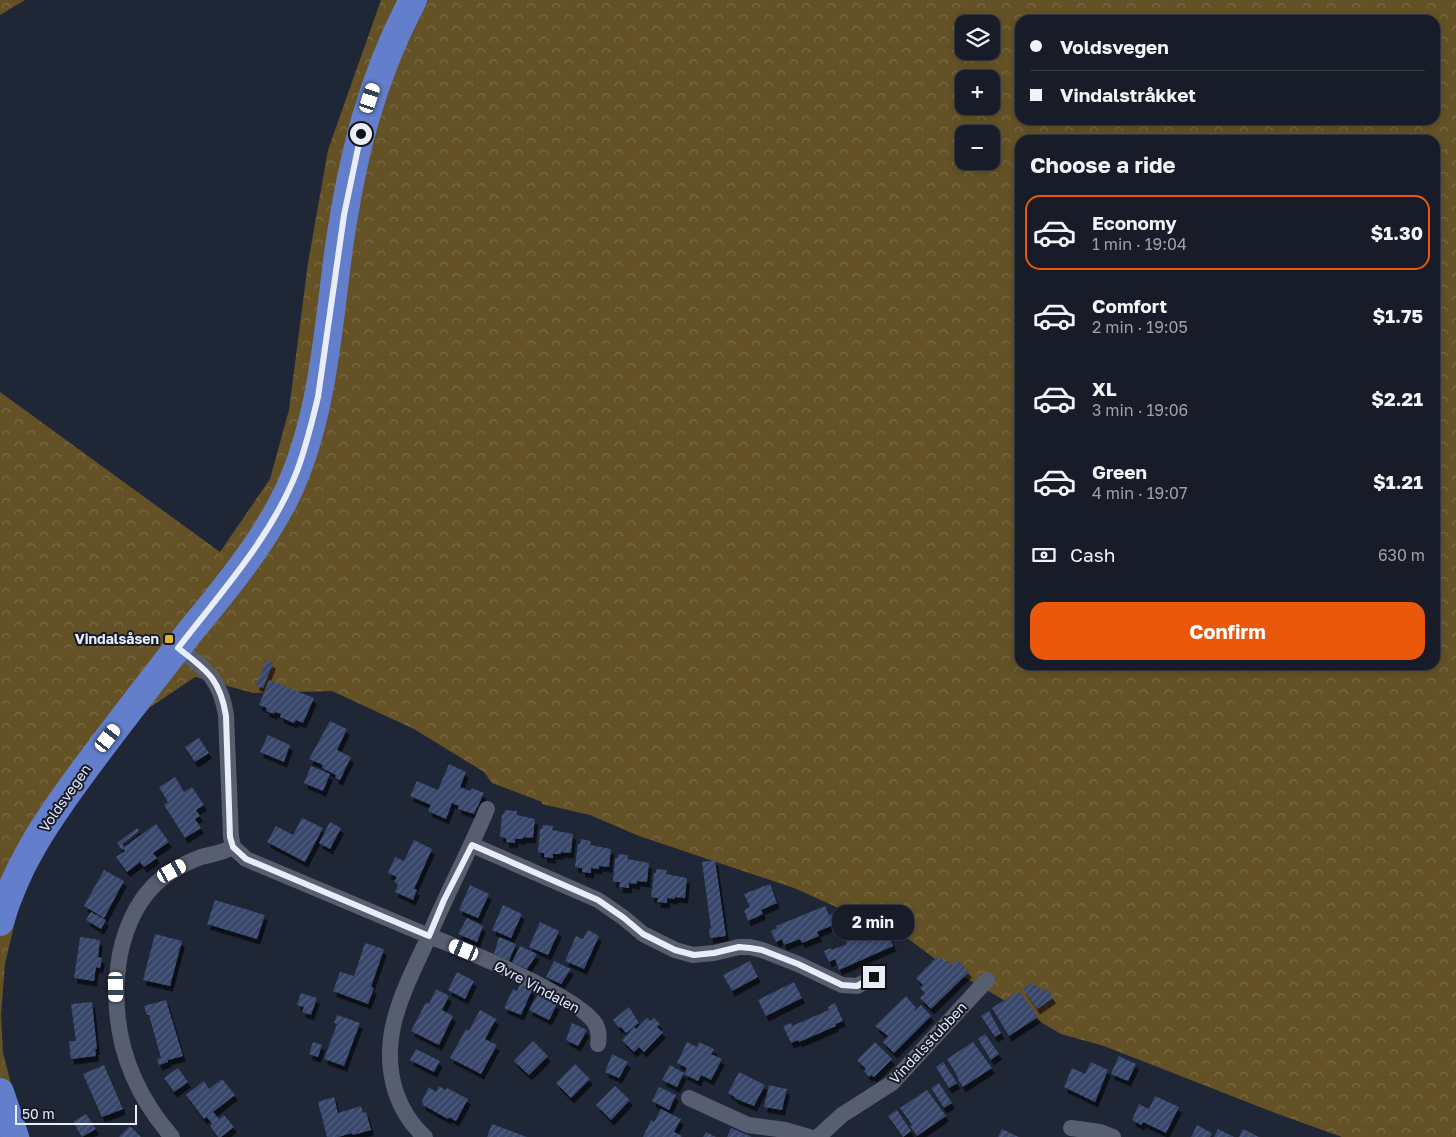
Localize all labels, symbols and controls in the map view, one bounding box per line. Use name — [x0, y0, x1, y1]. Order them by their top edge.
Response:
map controls — [955, 15, 1000, 170]
button: layers — [955, 15, 1000, 60]
text: Voldsvegen — [1060, 35, 1169, 58]
button: + — [955, 70, 1000, 115]
car — [358, 81, 381, 115]
text: Vindalstråkket — [1060, 83, 1196, 106]
route start — [350, 123, 372, 145]
button: − — [955, 125, 1000, 170]
text: Choose a ride — [1030, 151, 1176, 178]
icon: car — [1032, 210, 1077, 255]
text: Economy — [1092, 211, 1177, 234]
text: $1.30 — [1370, 221, 1423, 244]
text: 1 min · 19:04 — [1092, 234, 1187, 254]
icon: car — [1032, 293, 1077, 338]
text: Comfort — [1092, 294, 1167, 317]
text: $1.75 — [1372, 304, 1423, 327]
text: 2 min · 19:05 — [1092, 317, 1188, 337]
icon: car — [1032, 376, 1077, 421]
text: XL — [1092, 377, 1117, 400]
text: $2.21 — [1371, 387, 1423, 410]
text: 3 min · 19:06 — [1092, 400, 1188, 420]
icon: car — [1032, 459, 1077, 504]
text: Green — [1092, 460, 1147, 483]
text: $1.21 — [1373, 470, 1423, 493]
text: 4 min · 19:07 — [1092, 483, 1188, 503]
icon: cash — [1030, 541, 1058, 569]
text: Cash — [1070, 543, 1115, 566]
text: 630 m — [1378, 545, 1425, 565]
button: Confirm — [1030, 602, 1425, 660]
place label: Vindalsåsen — [75, 630, 159, 647]
marker: Vindalsåsen — [163, 633, 175, 645]
car — [92, 722, 123, 754]
street label: Voldsvegen — [35, 761, 94, 835]
car — [155, 857, 188, 885]
callout: 2 min — [833, 904, 915, 940]
text: 2 min — [852, 912, 894, 932]
car — [447, 937, 480, 963]
street label: Øvre Vindalen — [492, 957, 583, 1016]
route end — [863, 966, 885, 988]
car — [108, 972, 123, 1002]
street label: Vindalsstubben — [885, 998, 970, 1087]
scale bar — [15, 1102, 138, 1125]
text: 50 m — [22, 1105, 55, 1122]

